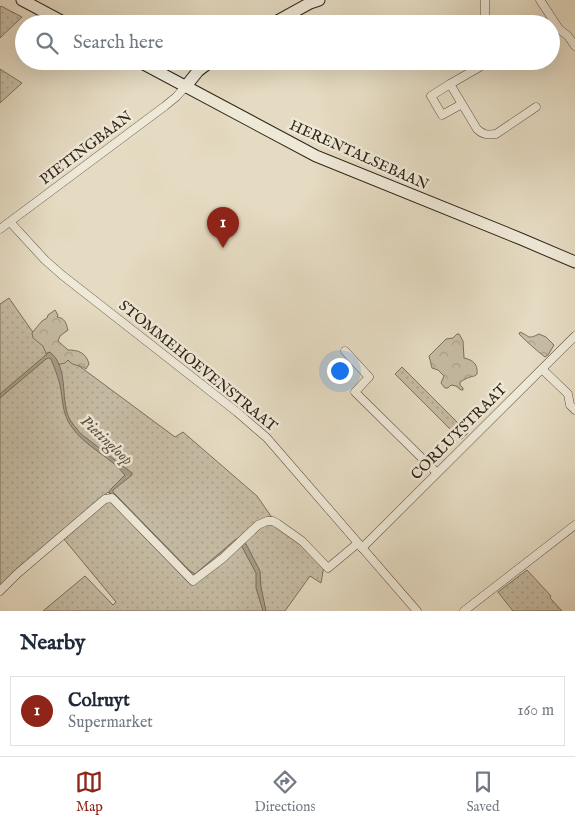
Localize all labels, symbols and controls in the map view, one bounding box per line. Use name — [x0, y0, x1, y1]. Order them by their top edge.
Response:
search box — [15, 15, 560, 70]
icon: search — [33, 29, 61, 57]
text: Search here — [73, 31, 164, 55]
street label: PIETINGBAAN — [36, 107, 136, 189]
street label: HERENTALSEBAAN — [286, 116, 432, 194]
pin: 1 — [207, 207, 239, 248]
street label: STOMMEHOEVENSTRAAT — [115, 296, 281, 436]
your location — [327, 358, 353, 384]
street label: CORLUYSTRAAT — [407, 380, 511, 484]
water label: Pietingloop — [76, 412, 137, 471]
text: Nearby — [20, 630, 85, 657]
text: Colruyt — [68, 689, 130, 713]
text: 1 — [34, 701, 40, 721]
text: 160 m — [518, 701, 554, 721]
text: Supermarket — [68, 713, 153, 733]
tab: Map — [75, 768, 103, 816]
tab: Directions — [254, 768, 315, 816]
tab: Saved — [466, 768, 499, 816]

